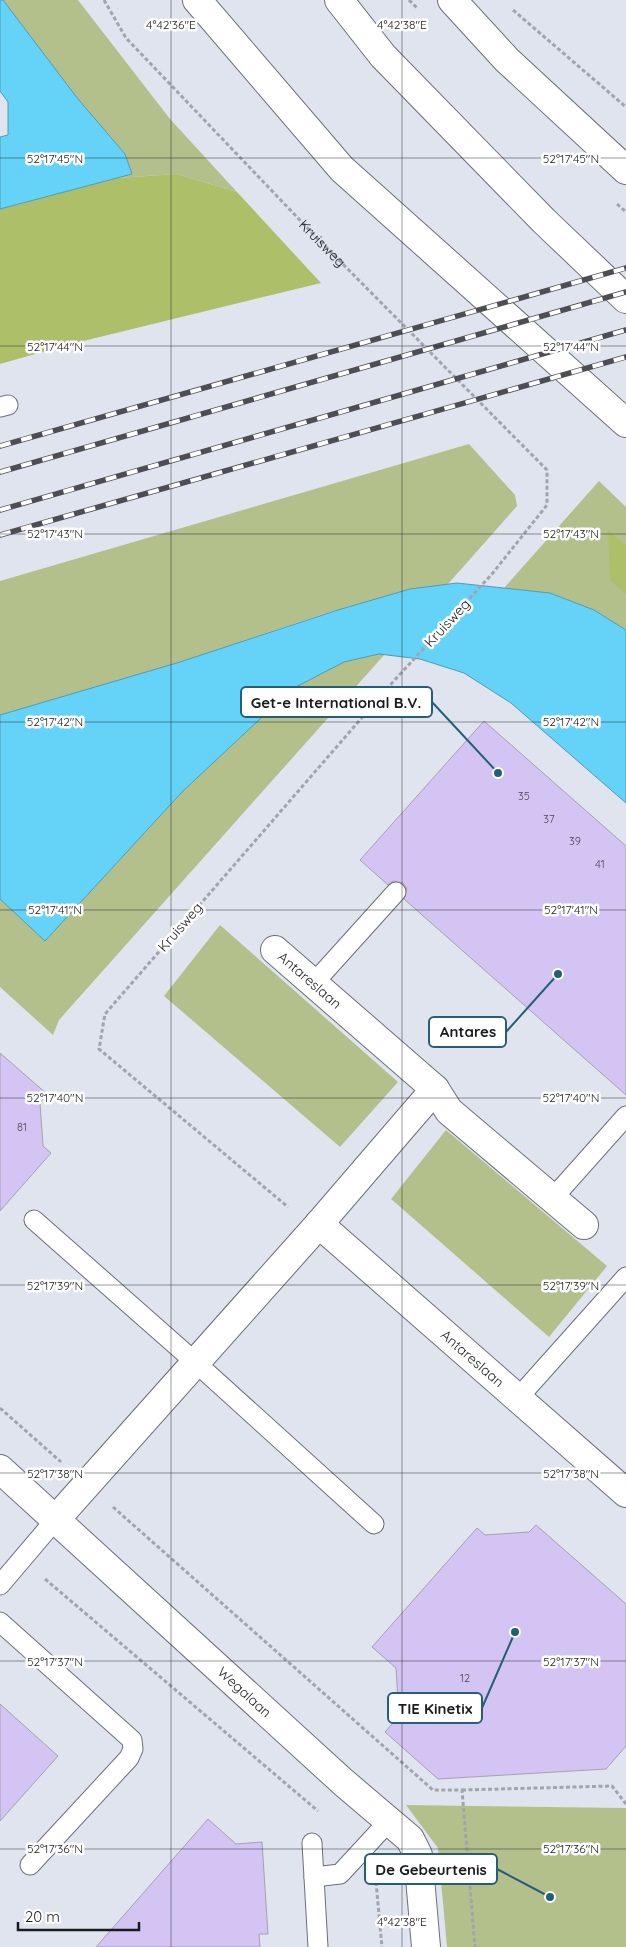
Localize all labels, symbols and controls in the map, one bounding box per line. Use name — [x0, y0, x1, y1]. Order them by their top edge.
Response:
text: 4°42'36"E — [146, 17, 196, 32]
text: 4°42'38"E — [377, 17, 427, 32]
text: 52°17'45"N — [27, 151, 83, 166]
text: 52°17'45"N — [543, 151, 599, 166]
street label: Kruisweg — [295, 216, 350, 271]
text: 52°17'44"N — [27, 339, 83, 354]
text: 52°17'44"N — [543, 339, 599, 354]
text: 52°17'43"N — [27, 526, 83, 541]
text: 52°17'43"N — [543, 526, 599, 541]
street label: Kruisweg — [420, 595, 474, 651]
callout: Get-e International B.V. — [241, 687, 432, 717]
text: Get-e International B.V. — [251, 693, 421, 712]
text: 52°17'42"N — [27, 714, 83, 729]
text: 52°17'42"N — [543, 714, 599, 729]
house number: 35 — [518, 789, 530, 803]
house number: 37 — [543, 812, 555, 826]
house number: 39 — [569, 834, 581, 848]
house number: 41 — [595, 857, 605, 871]
street label: Kruisweg — [154, 899, 206, 955]
text: 52°17'41"N — [28, 902, 82, 917]
text: 52°17'41"N — [544, 902, 598, 917]
street label: Antareslaan — [274, 948, 345, 1013]
callout: Antares — [429, 1017, 506, 1047]
text: Antares — [440, 1022, 496, 1041]
text: 52°17'40"N — [27, 1090, 83, 1105]
text: 52°17'40"N — [543, 1090, 599, 1105]
house number: 81 — [17, 1120, 27, 1134]
text: 52°17'39"N — [27, 1278, 83, 1293]
text: 52°17'39"N — [543, 1278, 599, 1293]
street label: Antareslaan — [437, 1326, 508, 1391]
text: 52°17'38"N — [27, 1466, 83, 1481]
text: 52°17'38"N — [543, 1466, 599, 1481]
text: 52°17'37"N — [27, 1654, 83, 1669]
text: 52°17'37"N — [543, 1654, 599, 1669]
street label: Wegalaan — [214, 1663, 275, 1721]
house number: 12 — [460, 1671, 470, 1685]
callout: TIE Kinetix — [388, 1693, 482, 1723]
text: TIE Kinetix — [398, 1699, 473, 1718]
text: 52°17'36"N — [27, 1841, 83, 1856]
text: 52°17'36"N — [543, 1841, 599, 1856]
callout: De Gebeurtenis — [365, 1854, 497, 1884]
text: De Gebeurtenis — [375, 1860, 487, 1879]
scale bar — [18, 1900, 139, 1932]
text: 20 m — [25, 1907, 60, 1926]
text: 4°42'38"E — [377, 1914, 427, 1929]

